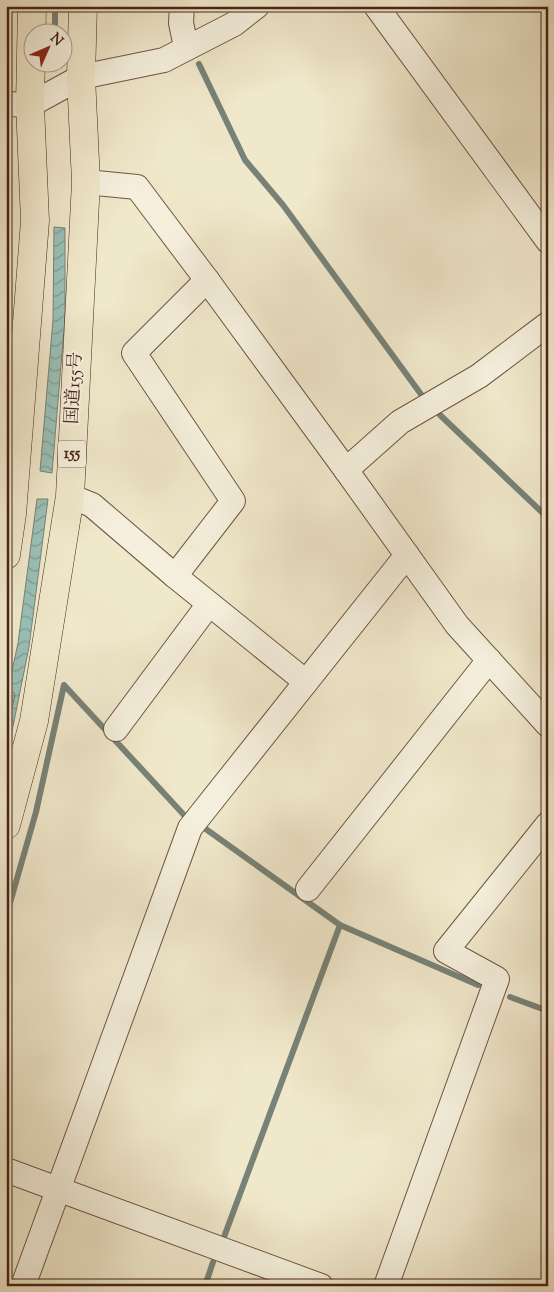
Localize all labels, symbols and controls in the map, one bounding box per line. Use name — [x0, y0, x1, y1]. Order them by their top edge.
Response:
north arrow — [22, 22, 72, 72]
text: N — [45, 29, 67, 51]
street label: 国道155号 — [60, 351, 90, 425]
road number: 155 — [58, 440, 86, 468]

